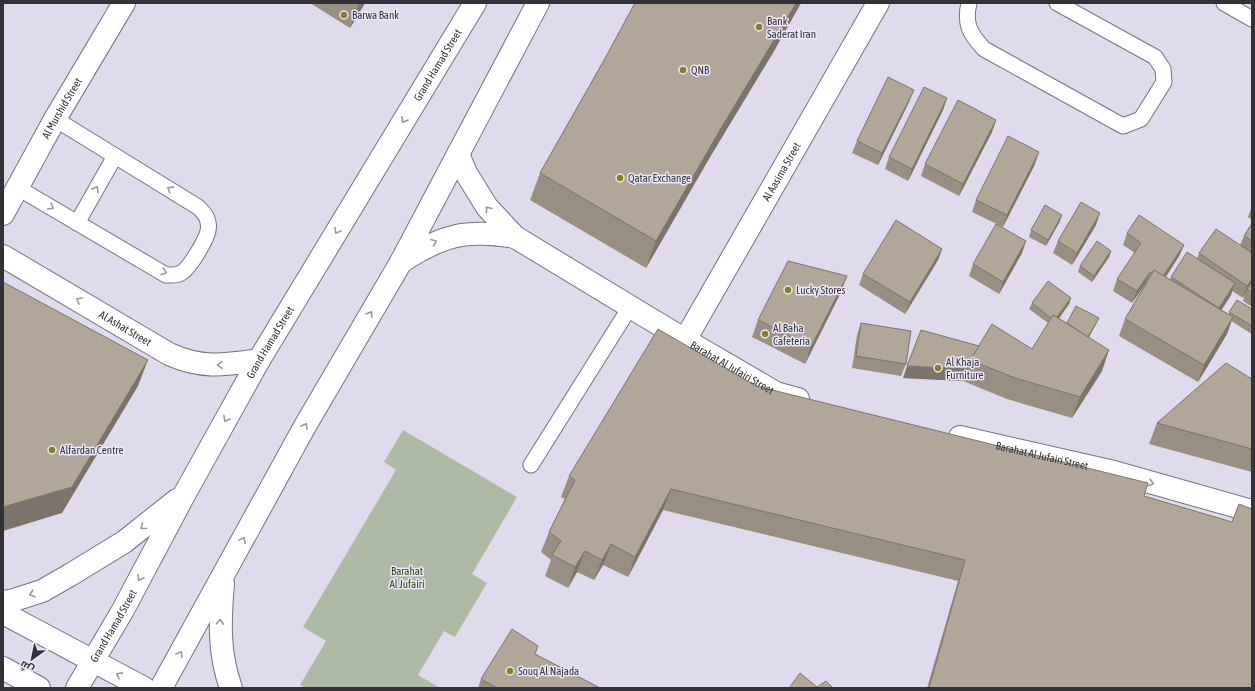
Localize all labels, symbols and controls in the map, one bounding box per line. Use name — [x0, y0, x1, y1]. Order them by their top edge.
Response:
place label: Barwa Bank — [352, 9, 399, 21]
marker: Barwa Bank — [339, 10, 349, 20]
place label: Bank Saderat Iran — [767, 15, 816, 40]
marker: Bank Saderat Iran — [754, 22, 764, 32]
street label: Grand Hamad Street — [411, 27, 464, 103]
place label: QNB — [691, 64, 710, 76]
marker: QNB — [678, 65, 688, 75]
street label: Al Murshid Street — [39, 76, 84, 141]
one-way arrow — [402, 116, 409, 123]
street label: Al Aasima Street — [760, 140, 803, 203]
place label: Qatar Exchange — [628, 172, 691, 184]
marker: Qatar Exchange — [615, 173, 625, 183]
one-way arrow — [92, 186, 99, 193]
one-way arrow — [167, 187, 174, 194]
one-way arrow — [47, 203, 54, 210]
one-way arrow — [486, 206, 493, 213]
one-way arrow — [334, 227, 342, 234]
one-way arrow — [431, 239, 438, 247]
one-way arrow — [160, 268, 167, 276]
place label: Lucky Stores — [796, 284, 846, 296]
marker: Lucky Stores — [783, 285, 793, 295]
one-way arrow — [76, 298, 83, 305]
street label: Grand Hamad Street — [244, 304, 296, 380]
street label: Al Ashat Street — [97, 308, 153, 348]
one-way arrow — [366, 311, 373, 318]
place label: Al Baha Cafeteria — [773, 322, 810, 347]
marker: Al Baha Cafeteria — [760, 329, 770, 339]
street label: Barahat Al Jufairi Street — [688, 339, 776, 396]
place label: Al Khaja Furniture — [946, 356, 983, 381]
one-way arrow — [217, 361, 223, 369]
marker: Al Khaja Furniture — [933, 363, 943, 373]
one-way arrow — [224, 415, 231, 422]
one-way arrow — [301, 423, 308, 430]
street label: Barahat Al Jufairi Street — [994, 439, 1089, 472]
place label: Alfardan Centre — [60, 444, 124, 456]
marker: Alfardan Centre — [47, 445, 57, 455]
one-way arrow — [1147, 478, 1154, 487]
one-way arrow — [140, 523, 147, 530]
one-way arrow — [238, 537, 246, 544]
park label: Barahat Al Jufairi — [389, 565, 425, 590]
one-way arrow — [137, 574, 144, 582]
street label: Grand Hamad Street — [88, 588, 139, 664]
one-way arrow — [28, 590, 35, 598]
one-way arrow — [216, 619, 225, 625]
north arrow — [12, 639, 52, 679]
one-way arrow — [175, 651, 182, 658]
text: ش — [17, 658, 36, 676]
place label: Souq Al Najada — [518, 665, 579, 677]
marker: Souq Al Najada — [505, 666, 515, 676]
one-way arrow — [116, 672, 123, 679]

